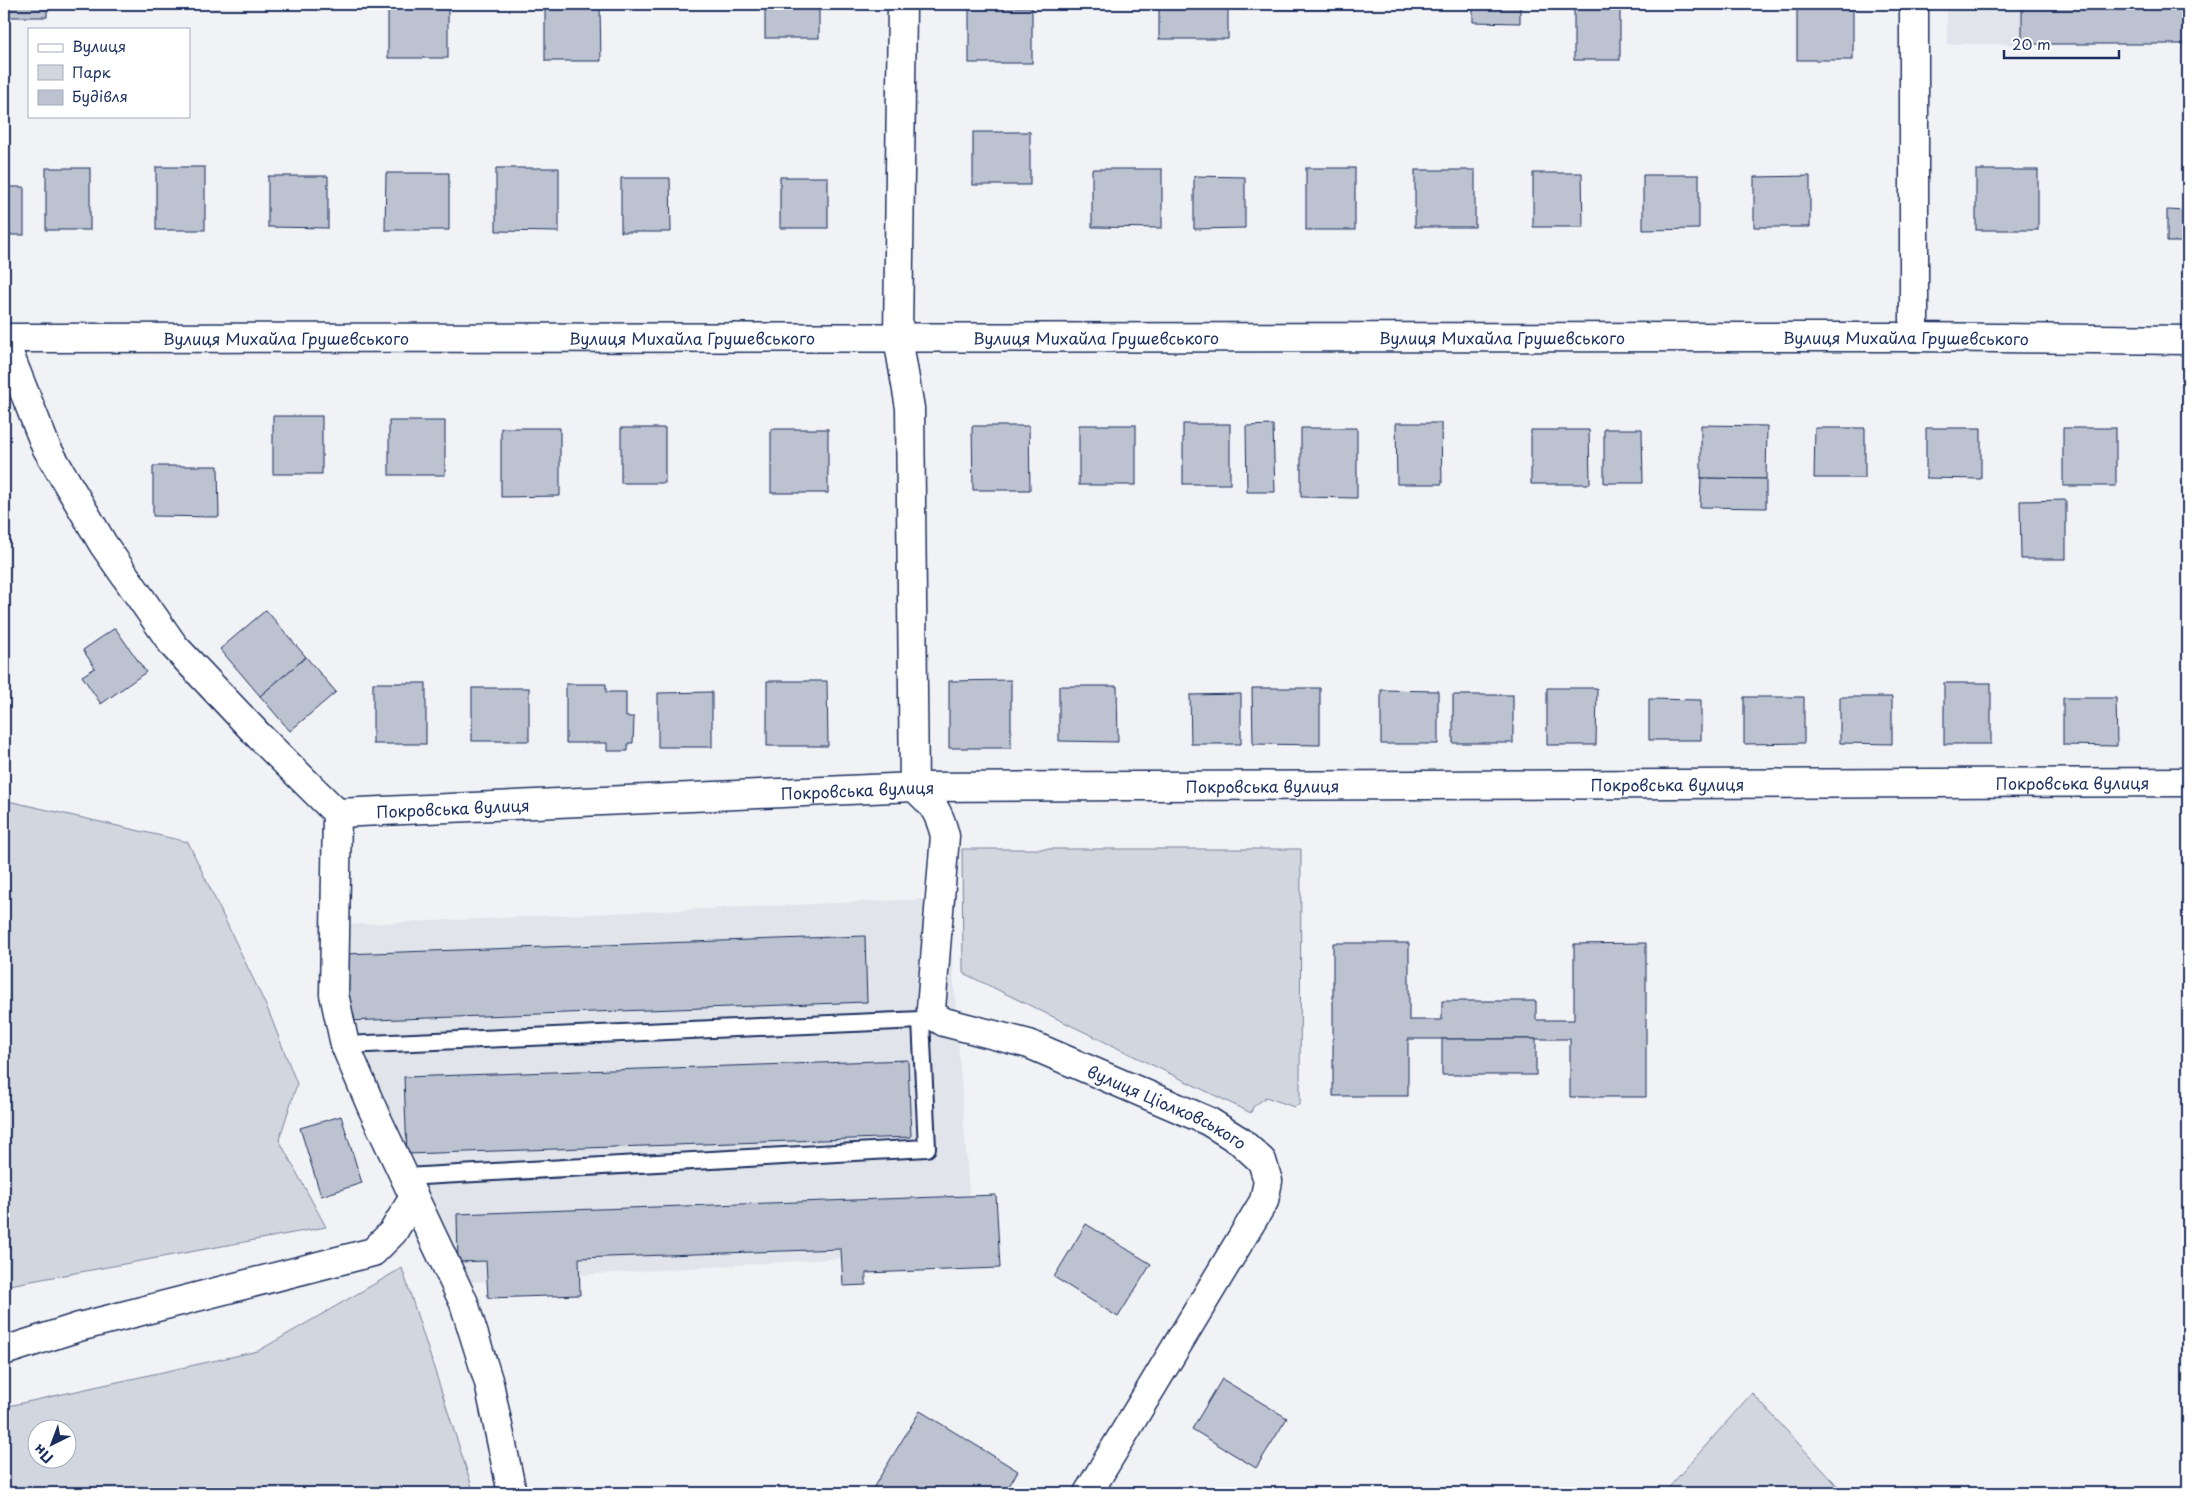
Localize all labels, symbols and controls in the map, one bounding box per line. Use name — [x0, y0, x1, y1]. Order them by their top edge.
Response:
legend — [28, 28, 190, 118]
scale bar — [2004, 28, 2120, 60]
text: 20 m — [2012, 32, 2051, 55]
text: Вулиця — [72, 34, 126, 57]
text: Парк — [72, 60, 111, 83]
text: Будівля — [72, 84, 128, 107]
street label: Вулиця Михайла Грушевського — [973, 325, 1219, 349]
street label: Вулиця Михайла Грушевського — [1379, 325, 1625, 349]
street label: Вулиця Михайла Грушевського — [1783, 325, 2029, 350]
street label: Вулиця Михайла Грушевського — [163, 326, 409, 350]
street label: Вулиця Михайла Грушевського — [569, 326, 815, 350]
street label: Покровська вулиця — [1995, 770, 2149, 795]
street label: Покровська вулиця — [1590, 772, 1744, 796]
street label: Покровська вулиця — [1185, 773, 1339, 798]
street label: Покровська вулиця — [780, 775, 934, 805]
street label: Покровська вулиця — [376, 792, 530, 823]
street label: вулиця Ціолковського — [1084, 1059, 1253, 1154]
north arrow — [28, 1420, 78, 1470]
text: Пн — [28, 1439, 58, 1469]

